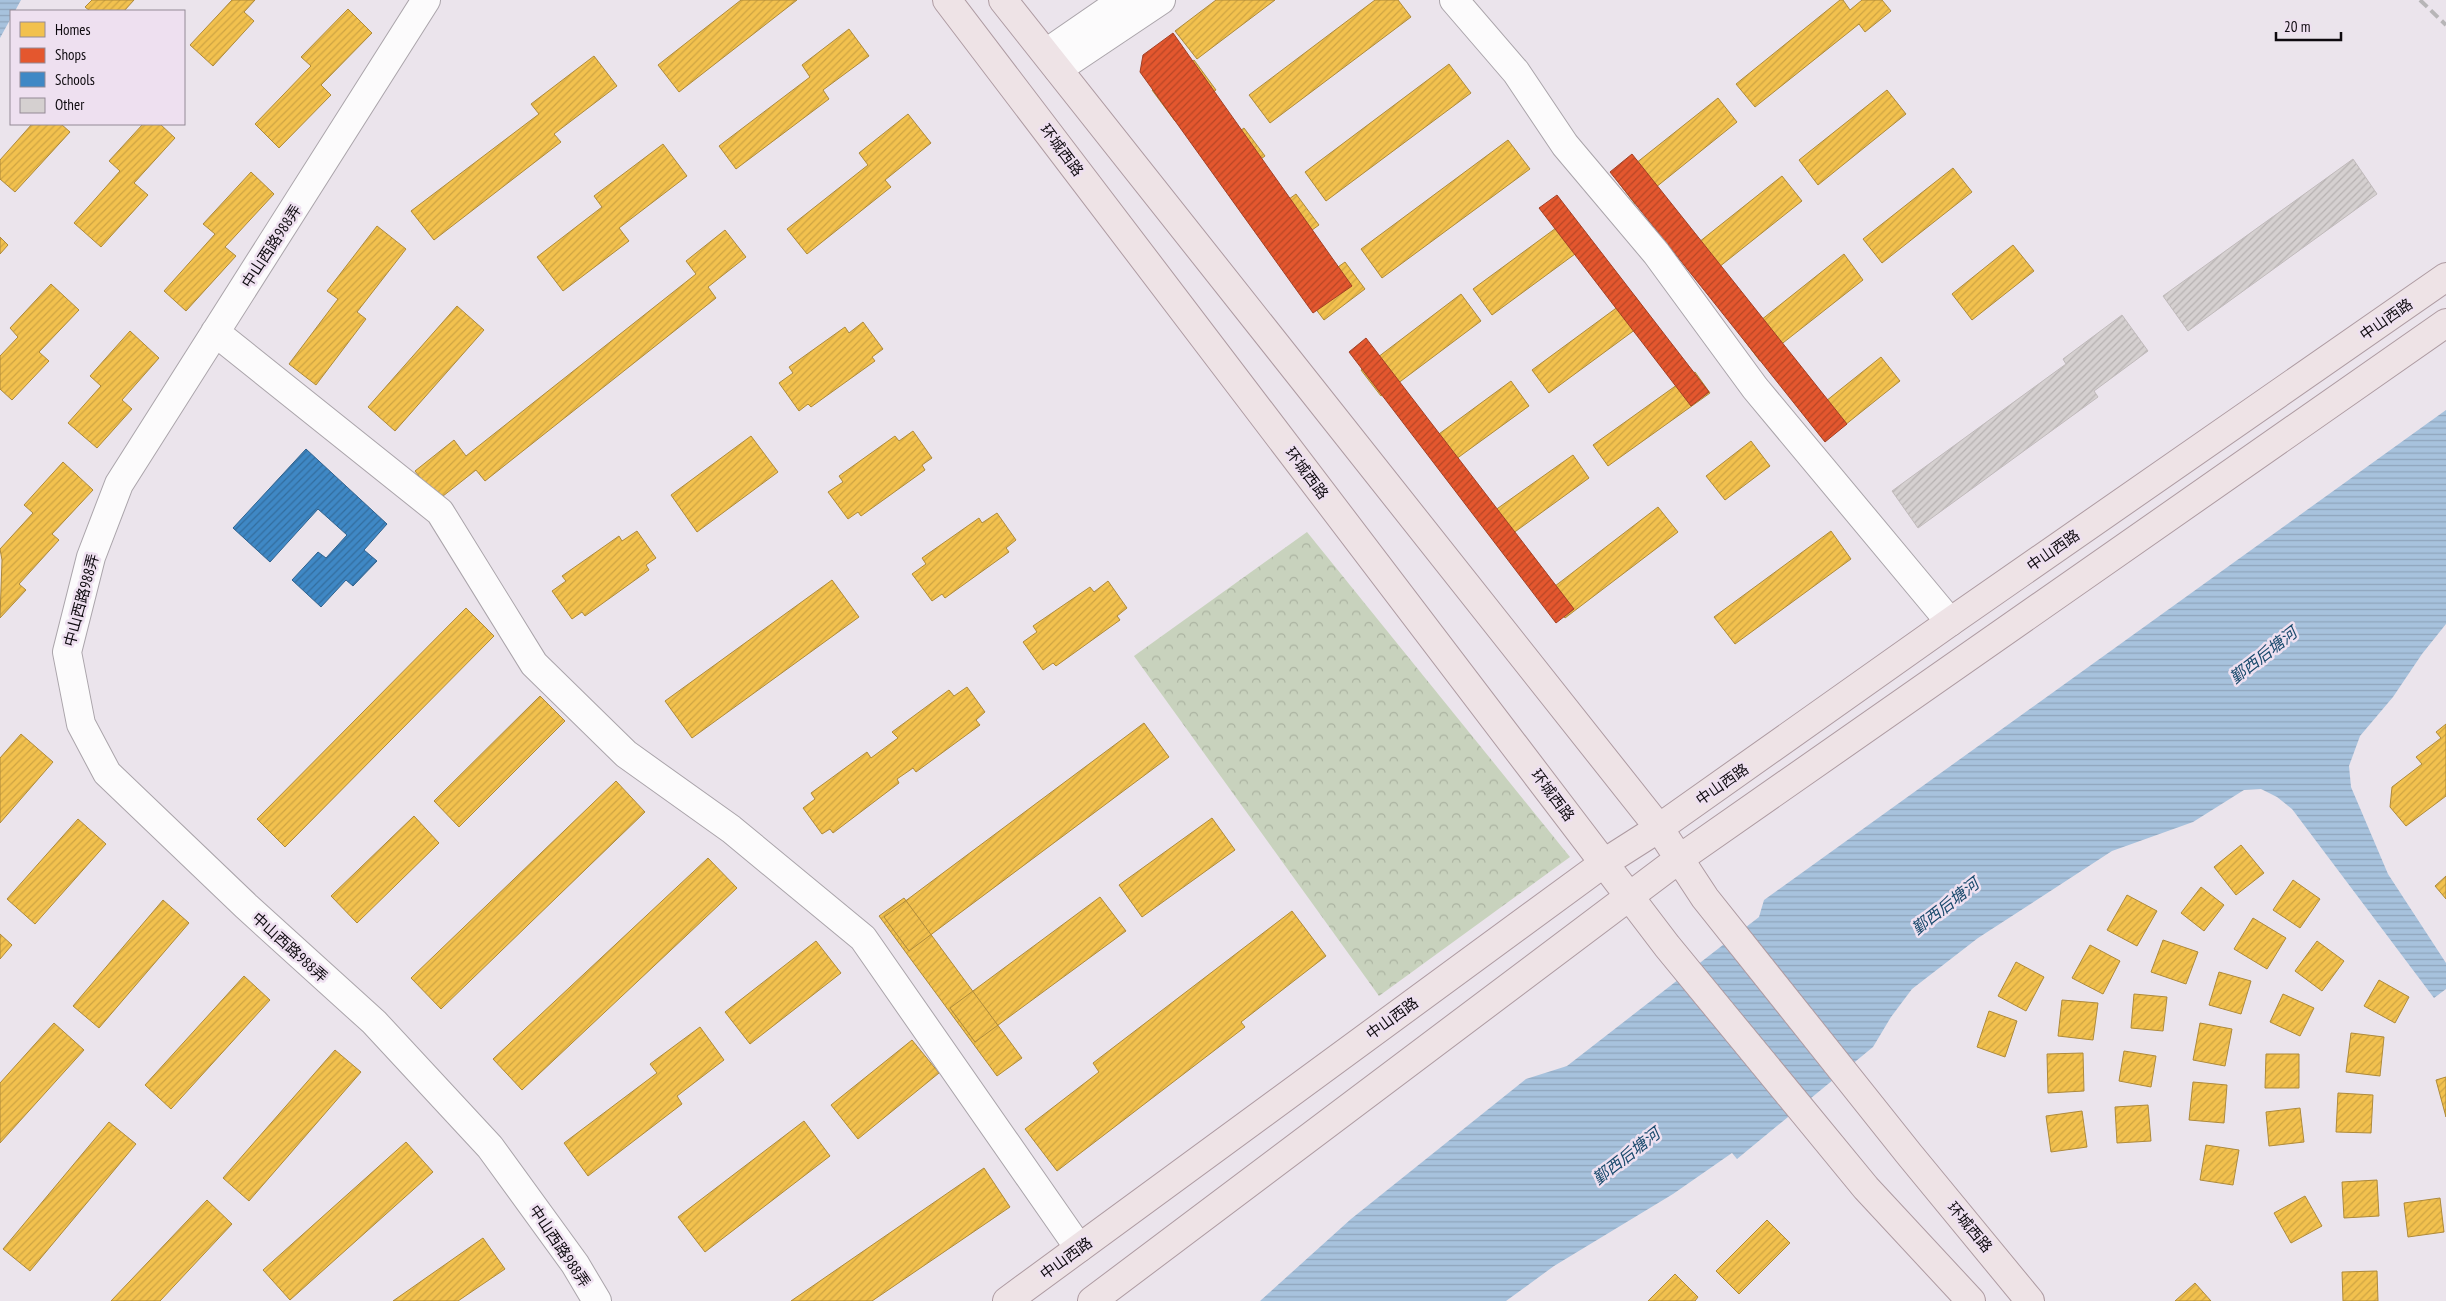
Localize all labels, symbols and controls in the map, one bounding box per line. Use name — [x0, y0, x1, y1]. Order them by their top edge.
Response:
legend — [10, 10, 185, 125]
scale bar — [2276, 10, 2341, 42]
text: 20 m — [2284, 17, 2310, 36]
text: Homes — [55, 20, 91, 39]
text: Shops — [55, 45, 86, 64]
text: Schools — [55, 70, 95, 89]
text: Other — [55, 95, 85, 114]
street label: 环城西路 — [1036, 120, 1088, 180]
street label: 中山西路988弄 — [237, 201, 305, 291]
street label: 中山西路 — [2356, 294, 2416, 344]
street label: 环城西路 — [1281, 443, 1333, 503]
street label: 中山西路 — [2023, 525, 2083, 575]
street label: 中山西路988弄 — [59, 552, 103, 648]
water label: 鄞西后塘河 — [2225, 621, 2303, 688]
street label: 中山西路 — [1692, 759, 1752, 809]
street label: 环城西路 — [1527, 765, 1579, 825]
water label: 鄞西后塘河 — [1907, 872, 1985, 939]
street label: 中山西路988弄 — [248, 908, 332, 986]
street label: 中山西路 — [1362, 993, 1422, 1043]
water label: 鄞西后塘河 — [1588, 1122, 1666, 1189]
street label: 环城西路 — [1943, 1198, 1997, 1256]
street label: 中山西路988弄 — [525, 1201, 595, 1291]
street label: 中山西路 — [1036, 1233, 1096, 1283]

